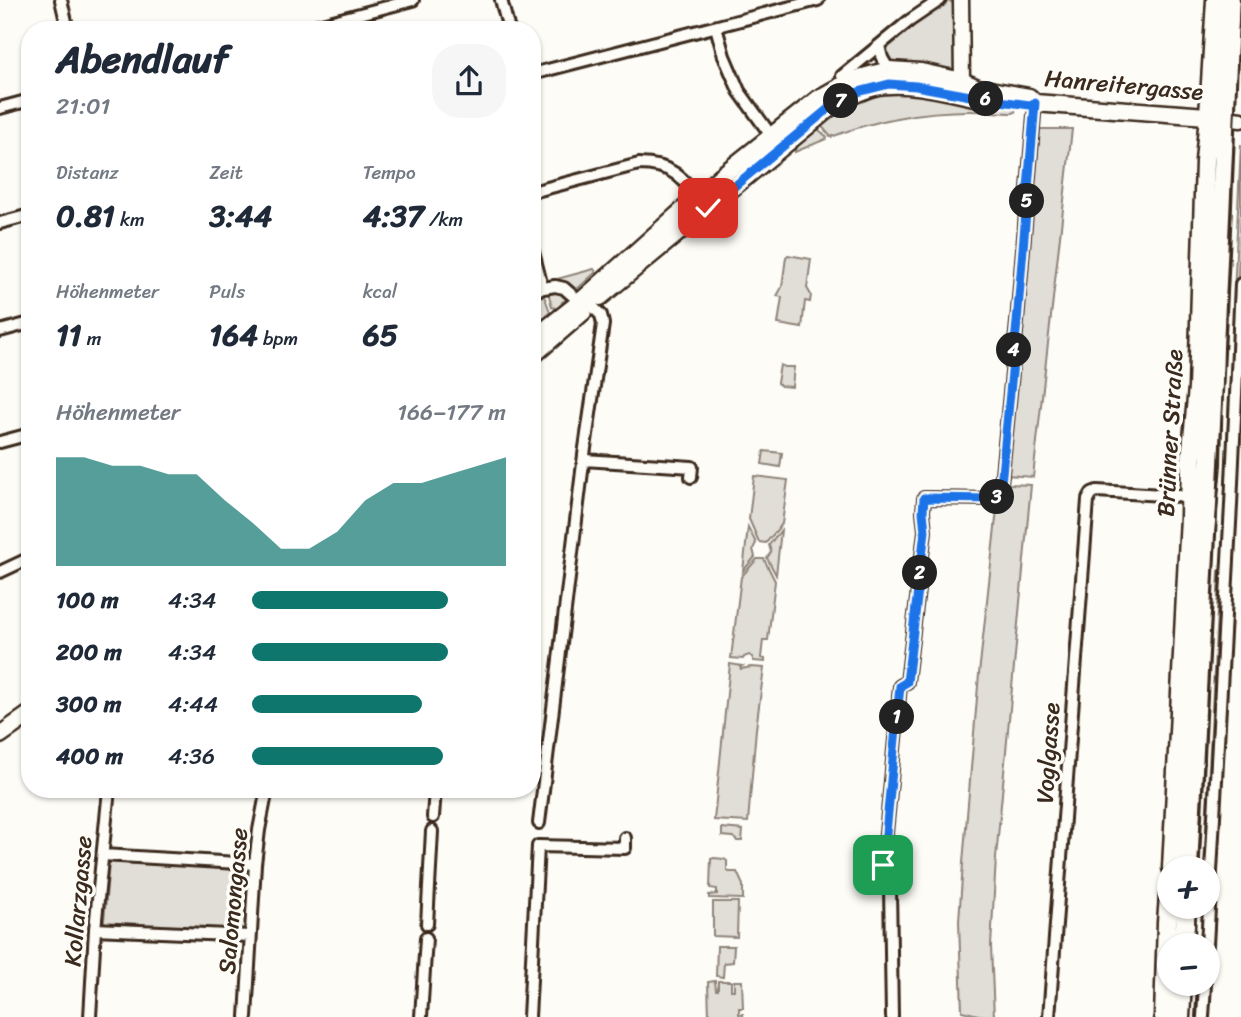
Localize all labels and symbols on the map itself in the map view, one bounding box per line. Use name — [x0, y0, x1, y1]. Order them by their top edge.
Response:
street label: Hanreitergasse — [1043, 57, 1206, 113]
pin: 6 — [968, 82, 1004, 116]
pin: 7 — [824, 84, 858, 119]
pin — [678, 178, 738, 238]
pin: 5 — [1010, 184, 1044, 218]
pin: 4 — [996, 332, 1032, 368]
street label: Brünner Straße — [1145, 348, 1195, 518]
pin: 3 — [979, 480, 1014, 514]
pin: 2 — [902, 556, 937, 590]
pin: 1 — [880, 700, 914, 734]
street label: Voglgasse — [1024, 701, 1073, 805]
street label: Salomongasse — [206, 826, 260, 976]
street label: Kollarzgasse — [51, 834, 105, 968]
pin — [853, 835, 913, 895]

